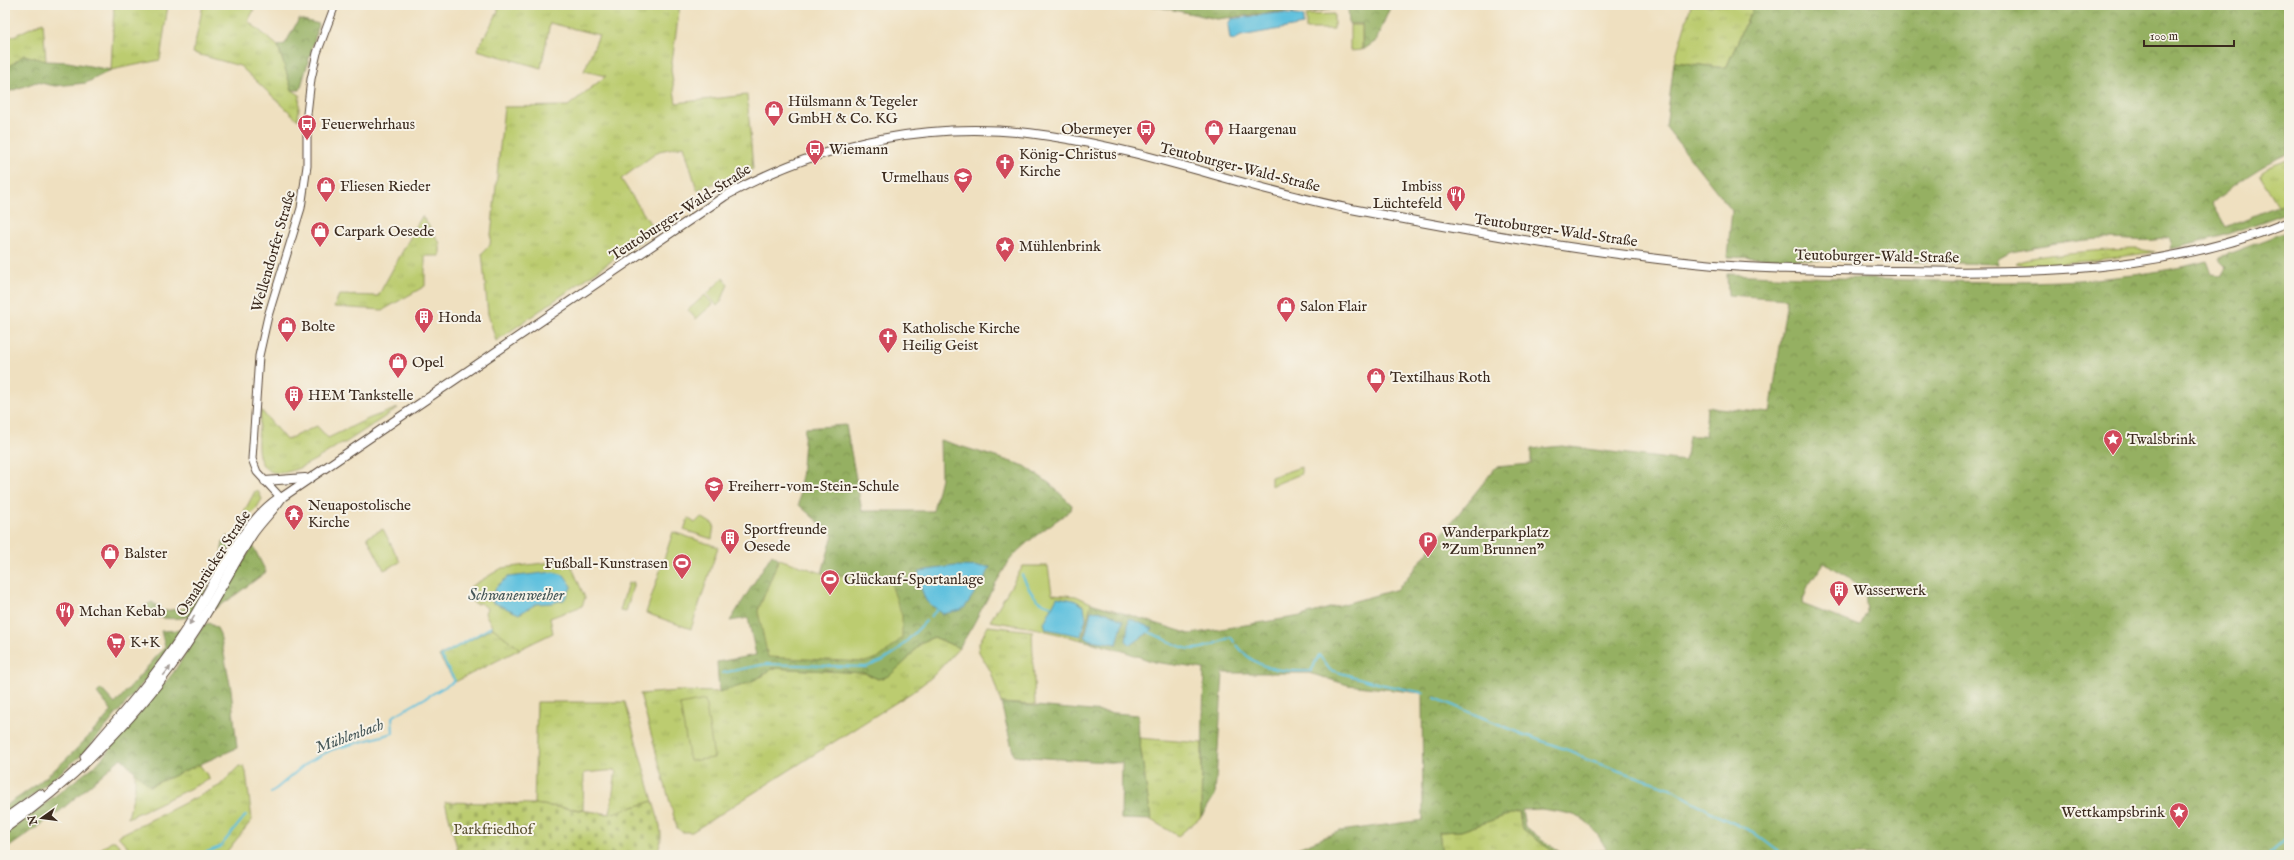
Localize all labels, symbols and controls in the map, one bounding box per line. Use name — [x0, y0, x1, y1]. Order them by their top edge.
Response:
scale bar — [2144, 22, 2234, 48]
text: 100 m — [2150, 29, 2178, 44]
place label: Hülsmann & Tegeler GmbH & Co. KG — [788, 92, 918, 128]
shop icon: Hülsmann & Tegeler GmbH & Co. KG — [763, 99, 785, 127]
bus stop icon: Feuerwehrhaus — [296, 113, 318, 141]
place label: Feuerwehrhaus — [321, 115, 415, 134]
bus stop icon: Obermeyer — [1135, 118, 1157, 146]
shop icon: Haargenau — [1203, 118, 1225, 146]
place label: Obermeyer — [1061, 120, 1132, 139]
place label: Haargenau — [1228, 120, 1297, 139]
bus stop icon: Wiemann — [804, 138, 826, 166]
street label: Teutoburger-Wald-Straße — [1158, 138, 1322, 197]
place label: Wiemann — [829, 140, 888, 159]
place label: König-Christus Kirche — [1019, 145, 1117, 181]
church icon: König-Christus Kirche — [994, 152, 1016, 180]
street label: Teutoburger-Wald-Straße — [606, 160, 755, 265]
school or university icon: Urmelhaus — [952, 166, 974, 194]
place label: Urmelhaus — [881, 168, 949, 187]
shop icon: Fliesen Rieder — [315, 175, 337, 203]
place label: Fliesen Rieder — [340, 177, 431, 196]
place label: Imbiss Lüchtefeld — [1373, 177, 1443, 213]
restaurant icon: Imbiss Lüchtefeld — [1445, 184, 1467, 212]
street label: Wellendorfer Straße — [247, 188, 300, 314]
street label: Teutoburger-Wald-Straße — [1473, 210, 1639, 251]
shop icon: Carpark Oesede — [309, 220, 331, 248]
place label: Carpark Oesede — [334, 222, 435, 241]
place icon: Mühlenbrink — [994, 235, 1016, 263]
place label: Mühlenbrink — [1019, 237, 1102, 256]
street label: Teutoburger-Wald-Straße — [1795, 246, 1960, 267]
shop icon: Salon Flair — [1275, 295, 1297, 323]
place label: Salon Flair — [1300, 297, 1368, 316]
building icon: Honda — [413, 306, 435, 334]
place label: Honda — [438, 308, 482, 327]
shop icon: Bolte — [276, 315, 298, 343]
place label: Bolte — [301, 317, 335, 336]
place label: Katholische Kirche Heilig Geist — [902, 319, 1020, 355]
church icon: Katholische Kirche Heilig Geist — [877, 326, 899, 354]
shop icon: Opel — [387, 351, 409, 379]
place label: Opel — [412, 353, 444, 372]
shop icon: Textilhaus Roth — [1365, 366, 1387, 394]
place label: Textilhaus Roth — [1390, 368, 1490, 387]
building icon: HEM Tankstelle — [283, 384, 305, 412]
place label: HEM Tankstelle — [308, 386, 413, 405]
place icon: Twalsbrink — [2102, 428, 2124, 456]
place label: Twalsbrink — [2127, 430, 2197, 449]
school or university icon: Freiherr-vom-Stein-Schule — [703, 475, 725, 503]
place label: Freiherr-vom-Stein-Schule — [728, 477, 899, 496]
place label: Neuapostolische Kirche — [308, 496, 411, 532]
temple icon: Neuapostolische Kirche — [283, 503, 305, 531]
street label: Osnabrücker Straße — [172, 506, 255, 620]
place label: Sportfreunde Oesede — [744, 520, 827, 556]
place label: Wanderparkplatz "Zum Brunnen" — [1442, 523, 1549, 559]
building icon: Sportfreunde Oesede — [719, 527, 741, 555]
parking icon: Wanderparkplatz "Zum Brunnen" — [1417, 530, 1439, 558]
shop icon: Balster — [99, 542, 121, 570]
place label: Balster — [124, 544, 168, 563]
sports icon: Fußball-Kunstrasen — [671, 552, 693, 580]
place label: Fußball-Kunstrasen — [544, 554, 668, 573]
sports icon: Glückauf-Sportanlage — [819, 568, 841, 596]
place label: Glückauf-Sportanlage — [844, 570, 984, 589]
building icon: Wasserwerk — [1828, 579, 1850, 607]
place label: Wasserwerk — [1853, 581, 1927, 600]
water label: Schwanenweiher — [468, 586, 566, 606]
restaurant icon: Mchan Kebab — [54, 600, 76, 628]
place label: Mchan Kebab — [79, 602, 165, 621]
one-way arrow — [188, 614, 195, 626]
supermarket icon: K+K — [105, 631, 127, 659]
place label: K+K — [130, 633, 160, 652]
one-way arrow — [163, 665, 171, 676]
water label: Mühlenbach — [313, 715, 387, 759]
north arrow — [22, 798, 62, 838]
place icon: Wettkampsbrink — [2168, 801, 2190, 829]
place label: Wettkampsbrink — [2061, 803, 2166, 822]
text: N — [25, 813, 41, 827]
park label: Parkfriedhof — [453, 820, 535, 839]

